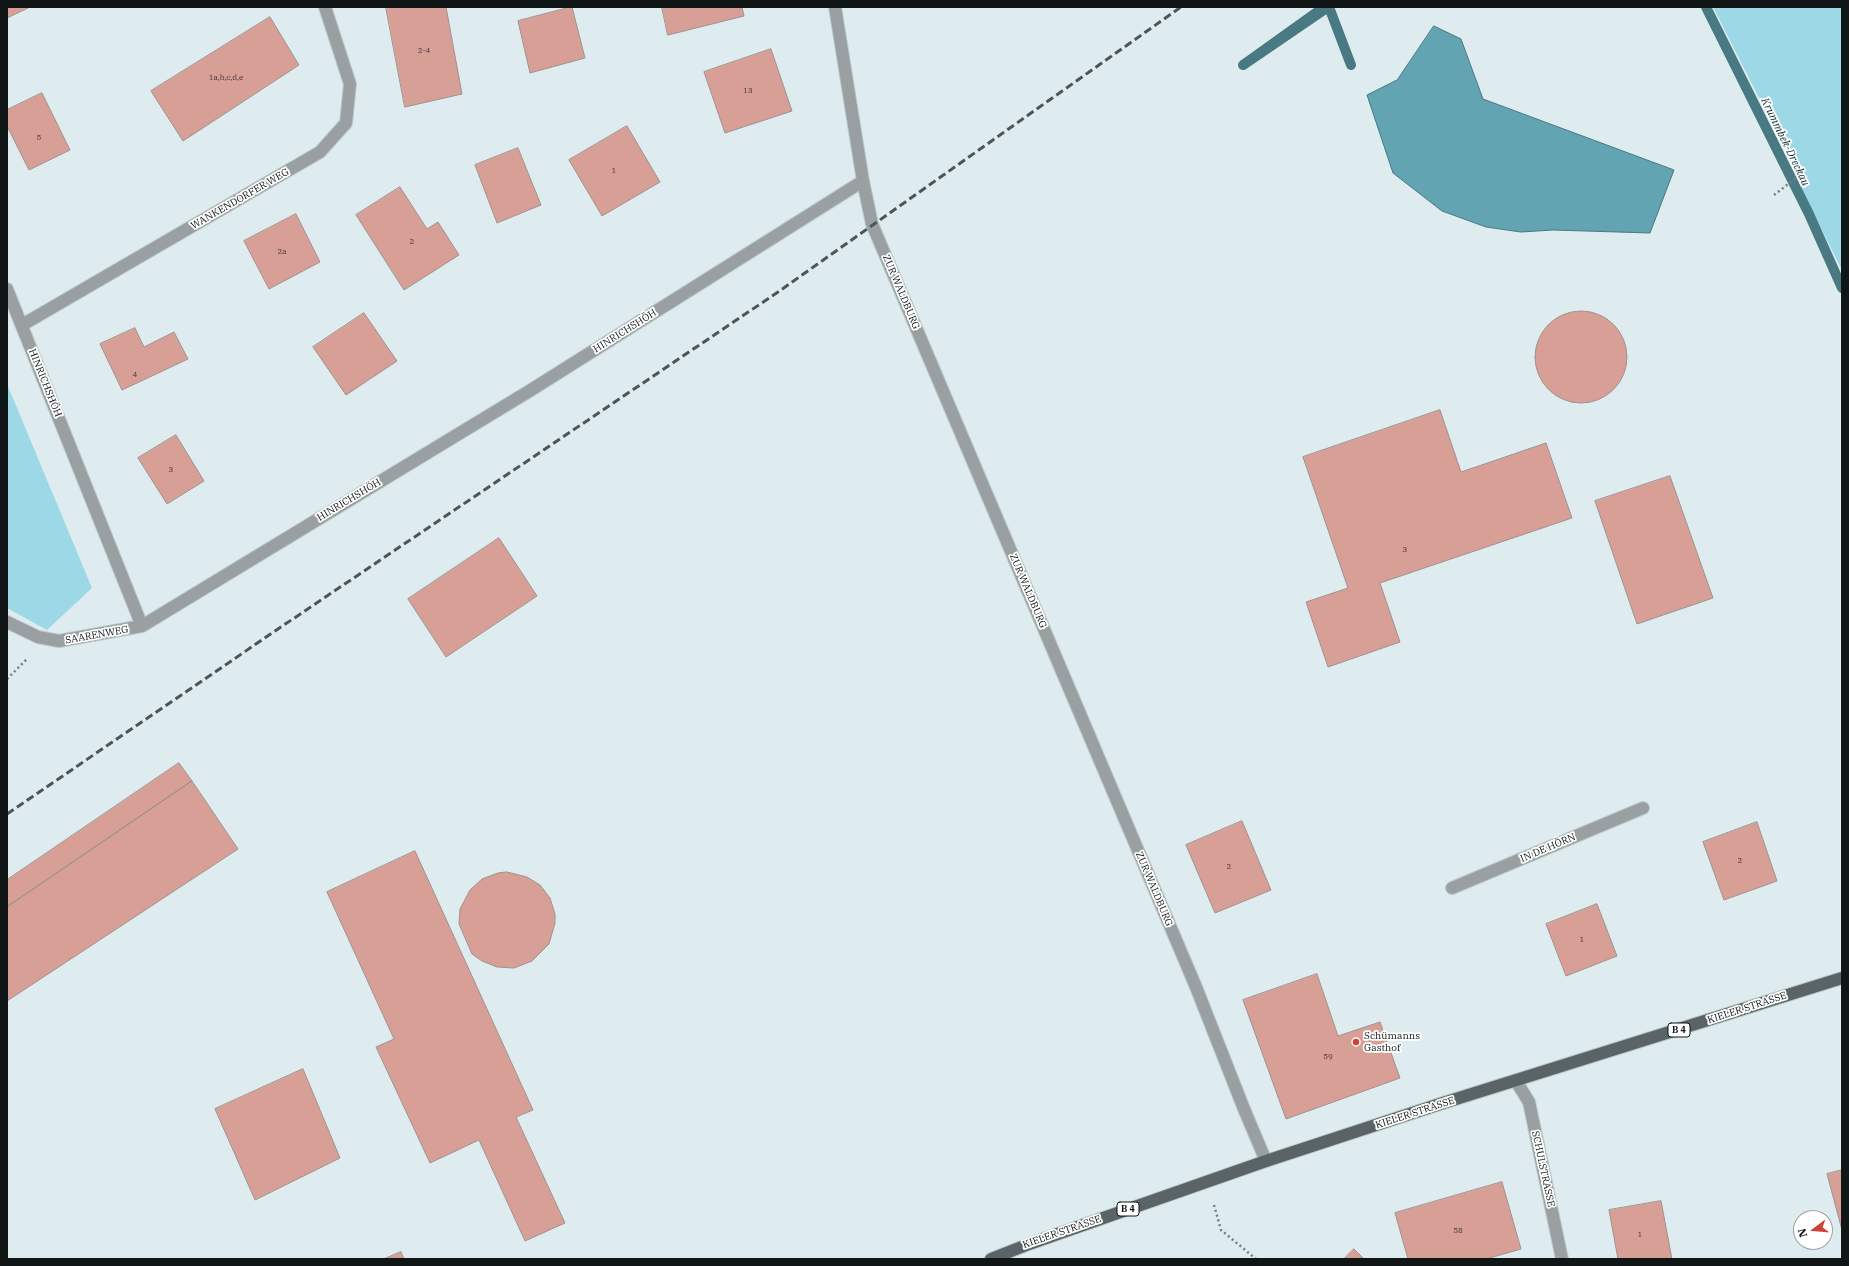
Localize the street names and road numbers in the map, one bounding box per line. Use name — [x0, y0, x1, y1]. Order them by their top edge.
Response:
street label: WANKENDORFER WEG — [189, 166, 291, 232]
street label: ZUR WALDBURG — [880, 253, 922, 331]
street label: HINRICHSHÖH — [591, 307, 659, 355]
street label: HINRICHSHÖH — [26, 347, 64, 419]
street label: HINRICHSHÖH — [315, 476, 383, 524]
street label: ZUR WALDBURG — [1007, 552, 1049, 630]
street label: SAARENWEG — [65, 624, 129, 646]
street label: IN DE HÖRN — [1519, 831, 1577, 865]
street label: ZUR WALDBURG — [1133, 850, 1175, 928]
street label: KIELER STRASSE — [1706, 990, 1788, 1026]
road number: B 4 — [1668, 1023, 1690, 1037]
street label: KIELER STRASSE — [1374, 1095, 1456, 1131]
street label: SCHULSTRASSE — [1529, 1130, 1557, 1208]
road number: B 4 — [1117, 1202, 1139, 1216]
street label: KIELER STRASSE — [1021, 1213, 1103, 1251]

